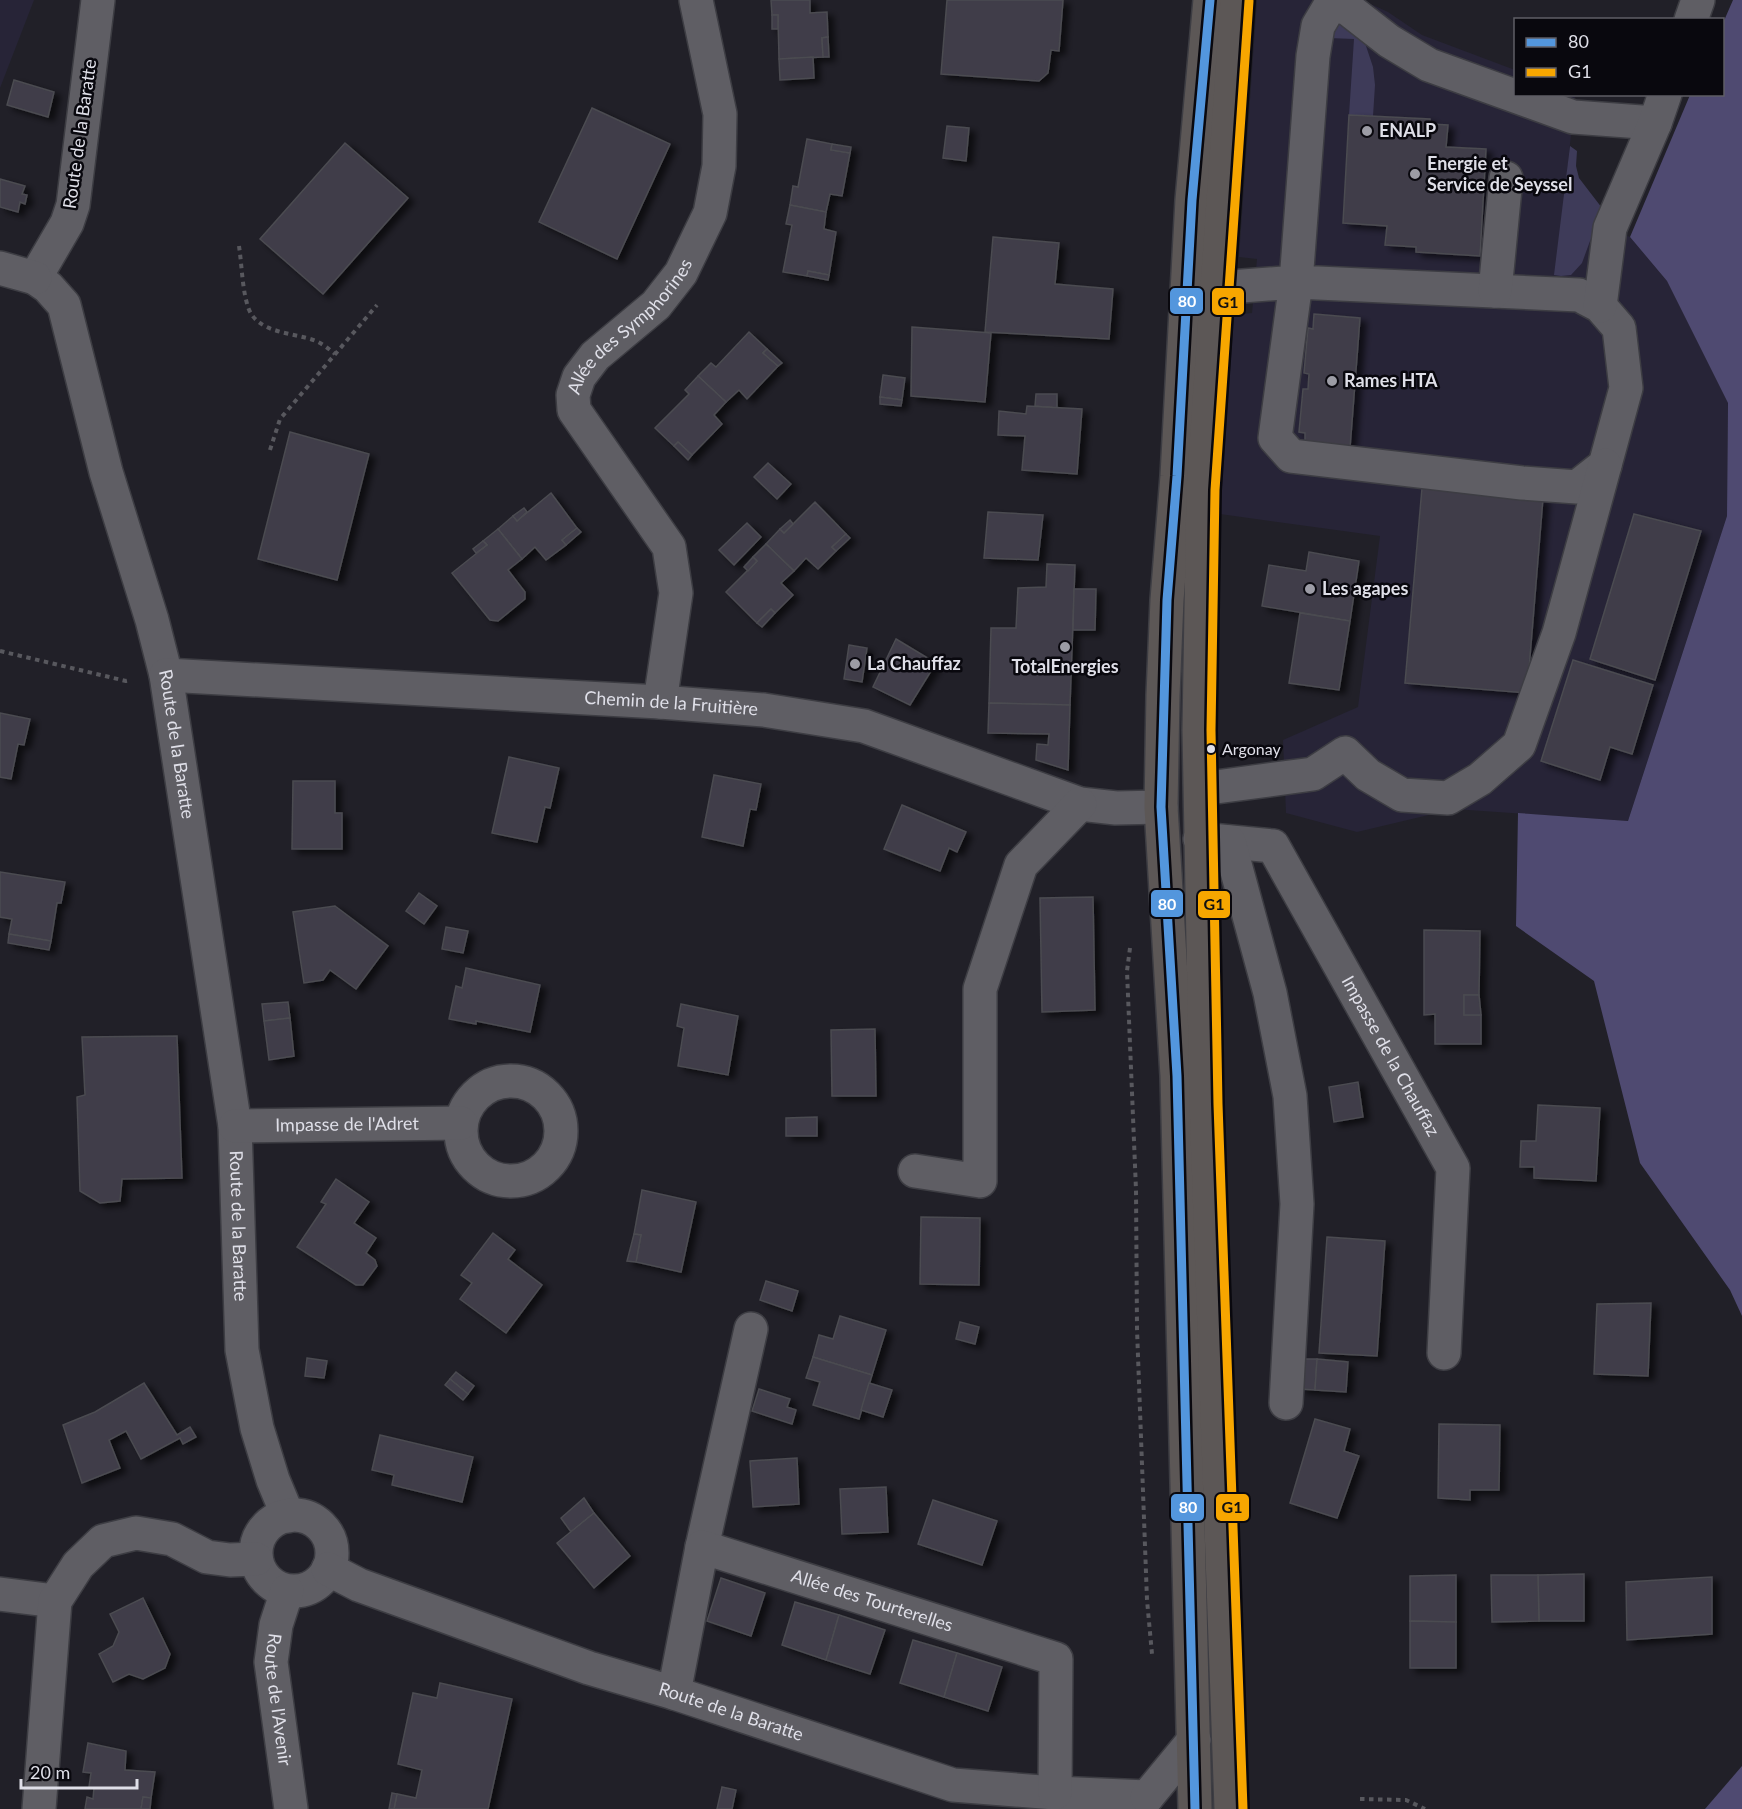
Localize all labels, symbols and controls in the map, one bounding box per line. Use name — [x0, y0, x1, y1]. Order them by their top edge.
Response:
legend — [1514, 18, 1724, 96]
text: 80 — [1568, 30, 1589, 52]
street label: Route de la Baratte — [58, 58, 100, 210]
text: G1 — [1568, 60, 1592, 82]
place label: ENALP — [1379, 119, 1436, 141]
marker: ENALP — [1360, 124, 1374, 138]
place label: Energie et Service de Seyssel — [1427, 152, 1572, 195]
marker: Energie et Service de Seyssel — [1408, 167, 1422, 181]
street label: Allée des Symphorines — [562, 255, 696, 397]
line badge: 80 — [1169, 287, 1204, 315]
line badge: G1 — [1211, 287, 1245, 316]
text: 80 — [1178, 291, 1196, 310]
text: G1 — [1218, 292, 1238, 311]
place label: Rames HTA — [1344, 369, 1438, 391]
marker: Rames HTA — [1325, 374, 1339, 388]
place label: Les agapes — [1322, 577, 1408, 599]
marker: Les agapes — [1303, 582, 1317, 596]
marker: TotalEnergies — [1058, 640, 1072, 654]
place label: La Chauffaz — [867, 652, 961, 674]
place label: TotalEnergies — [1011, 655, 1119, 677]
marker: La Chauffaz — [848, 657, 862, 671]
street label: Route de la Baratte — [155, 667, 200, 820]
street label: Chemin de la Fruitière — [584, 686, 759, 720]
place label: Argonay — [1222, 739, 1281, 758]
marker: Argonay — [1205, 743, 1217, 755]
line badge: 80 — [1150, 889, 1184, 918]
line badge: G1 — [1197, 890, 1231, 919]
text: 80 — [1158, 894, 1176, 913]
text: G1 — [1204, 894, 1224, 913]
street label: Impasse de la Chauffaz — [1338, 971, 1445, 1140]
street label: Impasse de l'Adret — [275, 1112, 420, 1135]
street label: Route de la Baratte — [226, 1150, 252, 1302]
line badge: 80 — [1170, 1493, 1205, 1522]
line badge: G1 — [1215, 1493, 1250, 1522]
text: 80 — [1179, 1497, 1197, 1516]
text: G1 — [1222, 1497, 1242, 1516]
street label: Allée des Tourterelles — [789, 1564, 956, 1636]
street label: Route de l'Avenir — [261, 1632, 297, 1768]
street label: Route de la Baratte — [656, 1677, 806, 1745]
scale bar — [21, 1752, 136, 1790]
text: 20 m — [30, 1761, 70, 1783]

